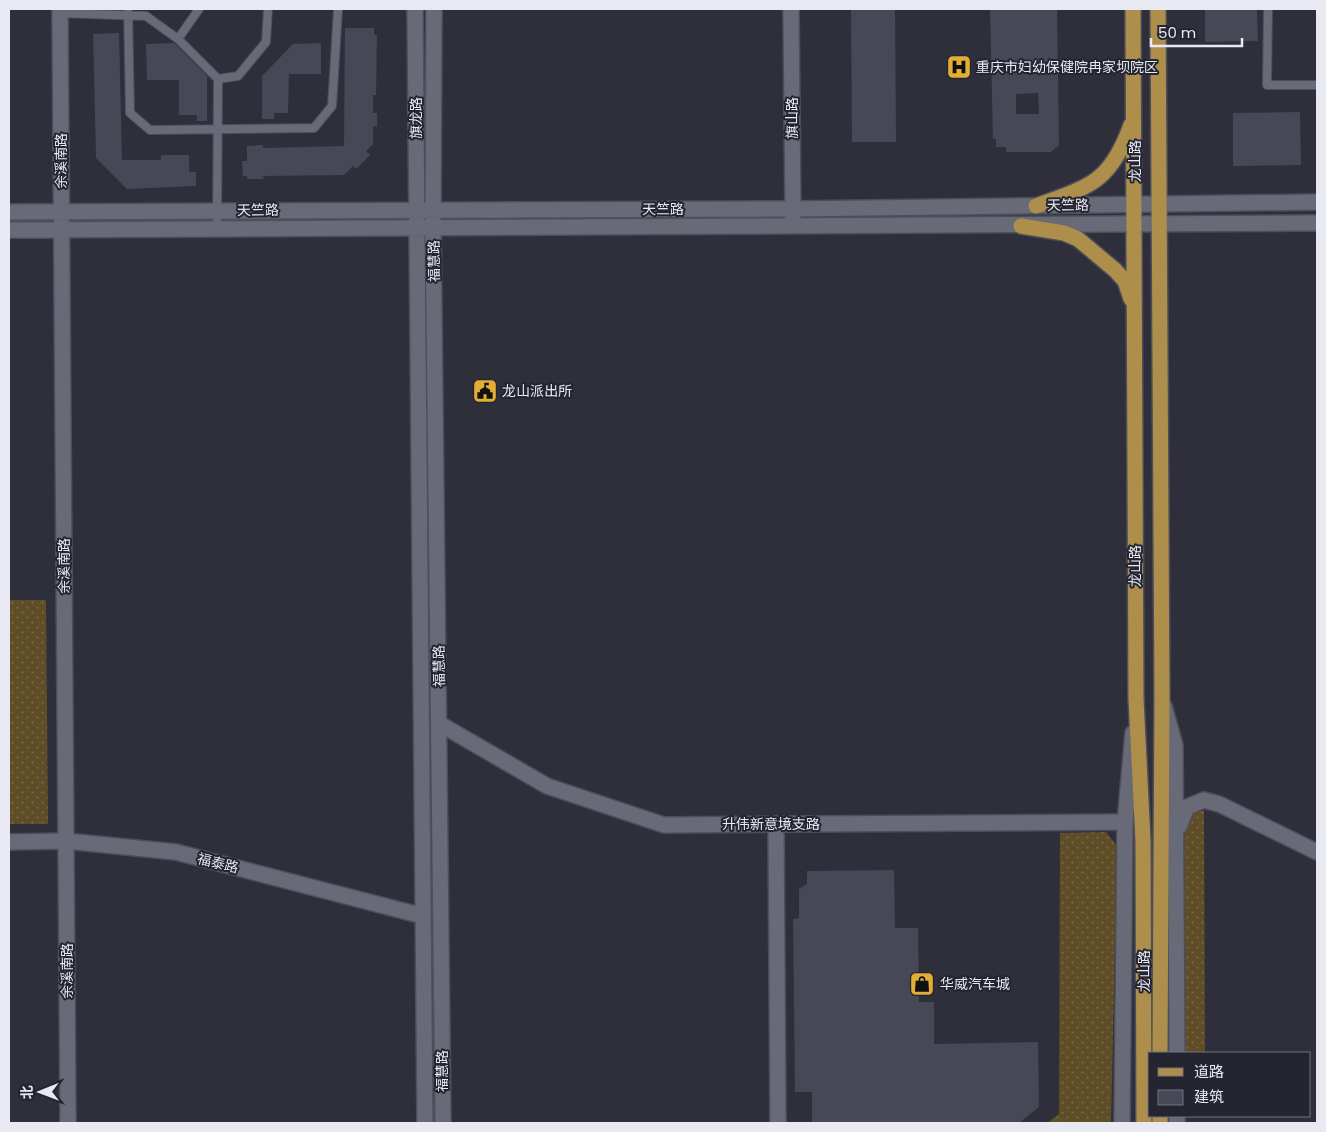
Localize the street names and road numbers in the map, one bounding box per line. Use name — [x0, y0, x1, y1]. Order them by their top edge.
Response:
street label: 旗龙路 — [406, 97, 426, 139]
street label: 旗山路 — [782, 97, 802, 139]
street label: 余溪南路 — [51, 133, 71, 189]
street label: 龙山路 — [1125, 140, 1145, 182]
street label: 天竺路 — [1047, 195, 1089, 215]
street label: 天竺路 — [642, 199, 684, 219]
street label: 天竺路 — [237, 200, 279, 220]
street label: 福慧路 — [424, 240, 444, 282]
street label: 余溪南路 — [54, 538, 74, 594]
street label: 龙山路 — [1125, 545, 1145, 587]
street label: 福慧路 — [429, 645, 449, 687]
street label: 升伟新意境支路 — [722, 814, 820, 834]
street label: 福泰路 — [195, 848, 241, 878]
street label: 余溪南路 — [57, 943, 77, 999]
street label: 龙山路 — [1134, 950, 1154, 992]
street label: 福慧路 — [432, 1050, 452, 1092]

